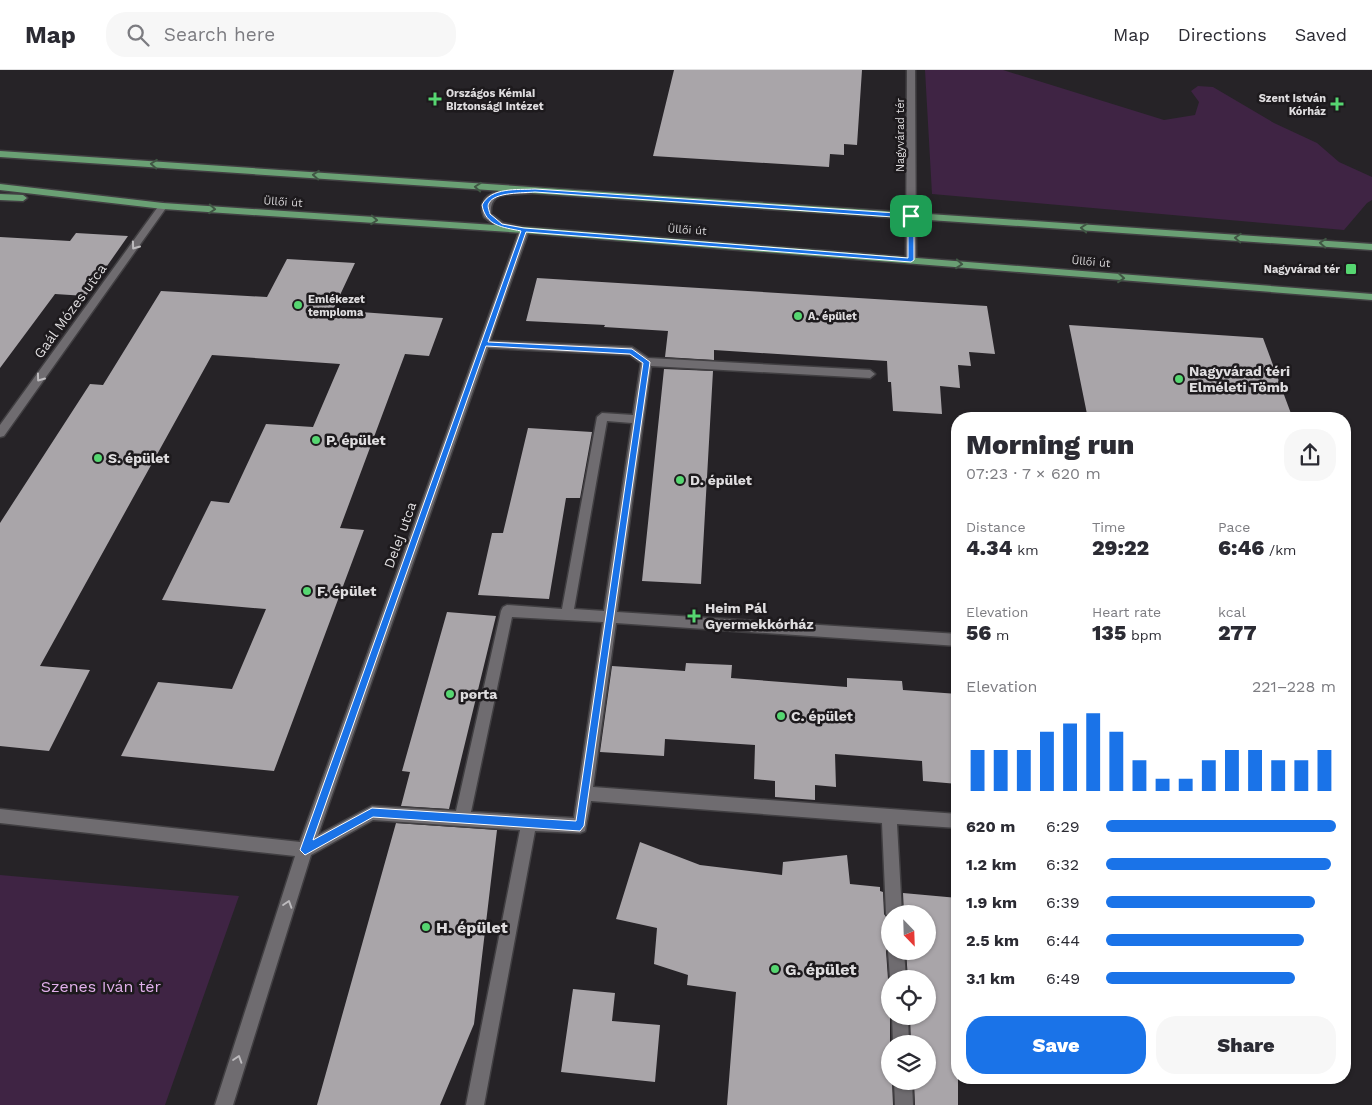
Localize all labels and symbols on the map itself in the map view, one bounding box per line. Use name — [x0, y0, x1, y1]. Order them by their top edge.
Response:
place label: Országos Kémiai Biztonsági Intézet — [446, 87, 544, 113]
marker: Országos Kémiai Biztonsági Intézet — [428, 92, 442, 106]
place label: Szent István Kórház — [1259, 92, 1326, 118]
street label: Nagyvárad tér — [894, 97, 907, 172]
marker: Szent István Kórház — [1330, 97, 1344, 111]
one-way arrow — [150, 159, 158, 170]
one-way arrow — [312, 170, 320, 181]
one-way arrow — [474, 181, 482, 192]
street label: Üllői út — [263, 193, 303, 210]
pin — [890, 195, 932, 237]
one-way arrow — [208, 204, 216, 215]
one-way arrow — [370, 215, 378, 226]
street label: Üllői út — [667, 221, 707, 238]
one-way arrow — [1080, 223, 1088, 234]
one-way arrow — [1234, 233, 1242, 243]
one-way arrow — [1319, 238, 1327, 249]
one-way arrow — [132, 240, 140, 249]
street label: Üllői út — [1071, 253, 1112, 270]
one-way arrow — [956, 258, 964, 269]
street label: Gaál Mózes utca — [30, 261, 110, 361]
marker: Nagyvárad tér — [1344, 262, 1358, 276]
place label: Nagyvárad tér — [1264, 263, 1340, 276]
one-way arrow — [1118, 272, 1126, 283]
place label: Emlékezet temploma — [308, 293, 365, 319]
marker: Emlékezet temploma — [292, 299, 304, 311]
marker: A. épület — [792, 310, 804, 322]
place label: A. épület — [808, 310, 857, 323]
place label: Nagyvárad téri Elméleti Tömb — [1189, 363, 1290, 395]
one-way arrow — [37, 372, 45, 381]
marker: Nagyvárad téri Elméleti Tömb — [1173, 373, 1185, 385]
place label: P. épület — [326, 432, 386, 448]
marker: P. épület — [310, 434, 322, 446]
place label: S. épület — [108, 450, 169, 466]
marker: S. épület — [92, 452, 104, 464]
place label: D. épület — [690, 472, 752, 488]
marker: D. épület — [674, 474, 686, 486]
street label: Delej utca — [381, 500, 419, 570]
place label: F. épület — [317, 583, 376, 599]
marker: F. épület — [301, 585, 313, 597]
place label: Heim Pál Gyermekkórház — [705, 600, 814, 632]
marker: Heim Pál Gyermekkórház — [687, 609, 701, 623]
place label: porta — [460, 686, 498, 702]
marker: porta — [444, 688, 456, 700]
place label: C. épület — [791, 708, 853, 724]
marker: C. épület — [775, 710, 787, 722]
one-way arrow — [282, 900, 292, 908]
north arrow — [881, 905, 936, 960]
place label: H. épület — [436, 918, 508, 937]
marker: H. épület — [420, 921, 432, 933]
place label: G. épület — [785, 960, 856, 979]
marker: G. épület — [769, 963, 781, 975]
park label: Szenes Iván tér — [41, 977, 162, 996]
one-way arrow — [233, 1055, 243, 1063]

